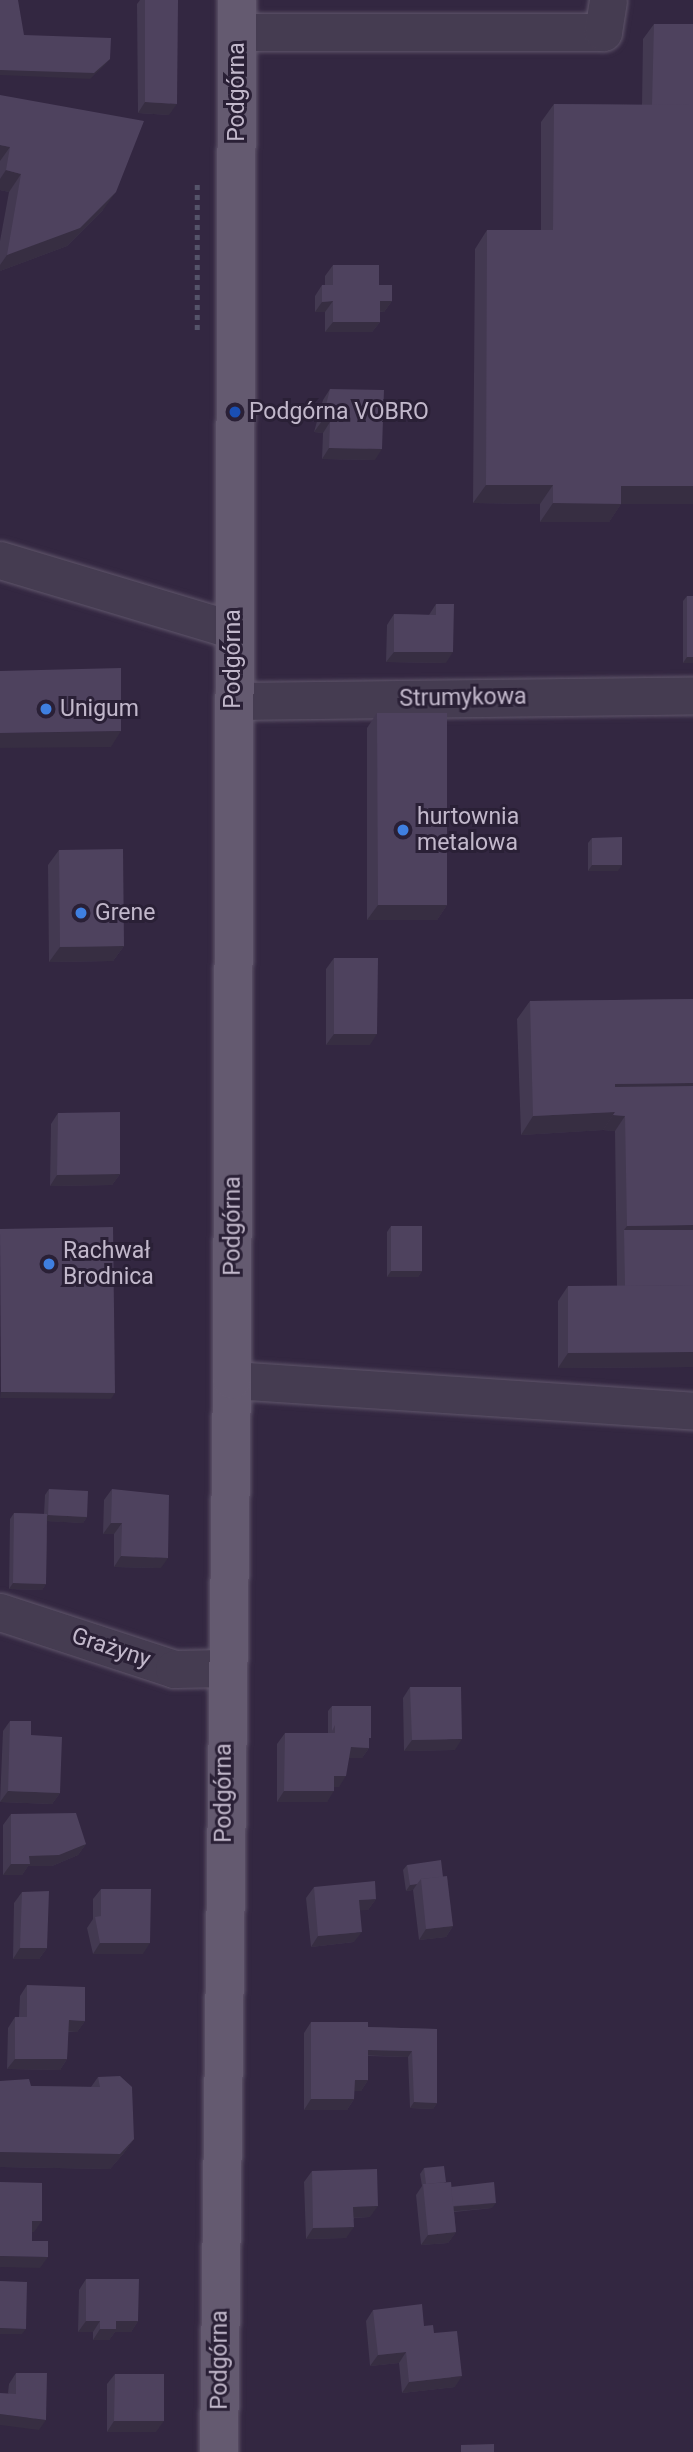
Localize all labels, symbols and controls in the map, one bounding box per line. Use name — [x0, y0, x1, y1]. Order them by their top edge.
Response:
street label: Podgórna — [223, 42, 251, 142]
place label: Podgórna VOBRO — [249, 398, 429, 426]
marker: Podgórna VOBRO — [227, 404, 243, 420]
street label: Podgórna — [219, 609, 247, 709]
street label: Strumykowa — [399, 683, 527, 713]
place label: Unigum — [60, 695, 139, 723]
marker: Unigum — [38, 701, 54, 717]
place label: hurtownia metalowa — [417, 803, 519, 857]
marker: hurtownia metalowa — [395, 822, 411, 838]
place label: Grene — [95, 899, 155, 927]
marker: Grene — [73, 905, 89, 921]
street label: Podgórna — [219, 1176, 247, 1276]
place label: Rachwał Brodnica — [63, 1237, 154, 1291]
marker: Rachwał Brodnica — [41, 1256, 57, 1272]
street label: Grażyny — [68, 1622, 154, 1674]
street label: Podgórna — [210, 1743, 238, 1843]
street label: Podgórna — [206, 2310, 234, 2410]

